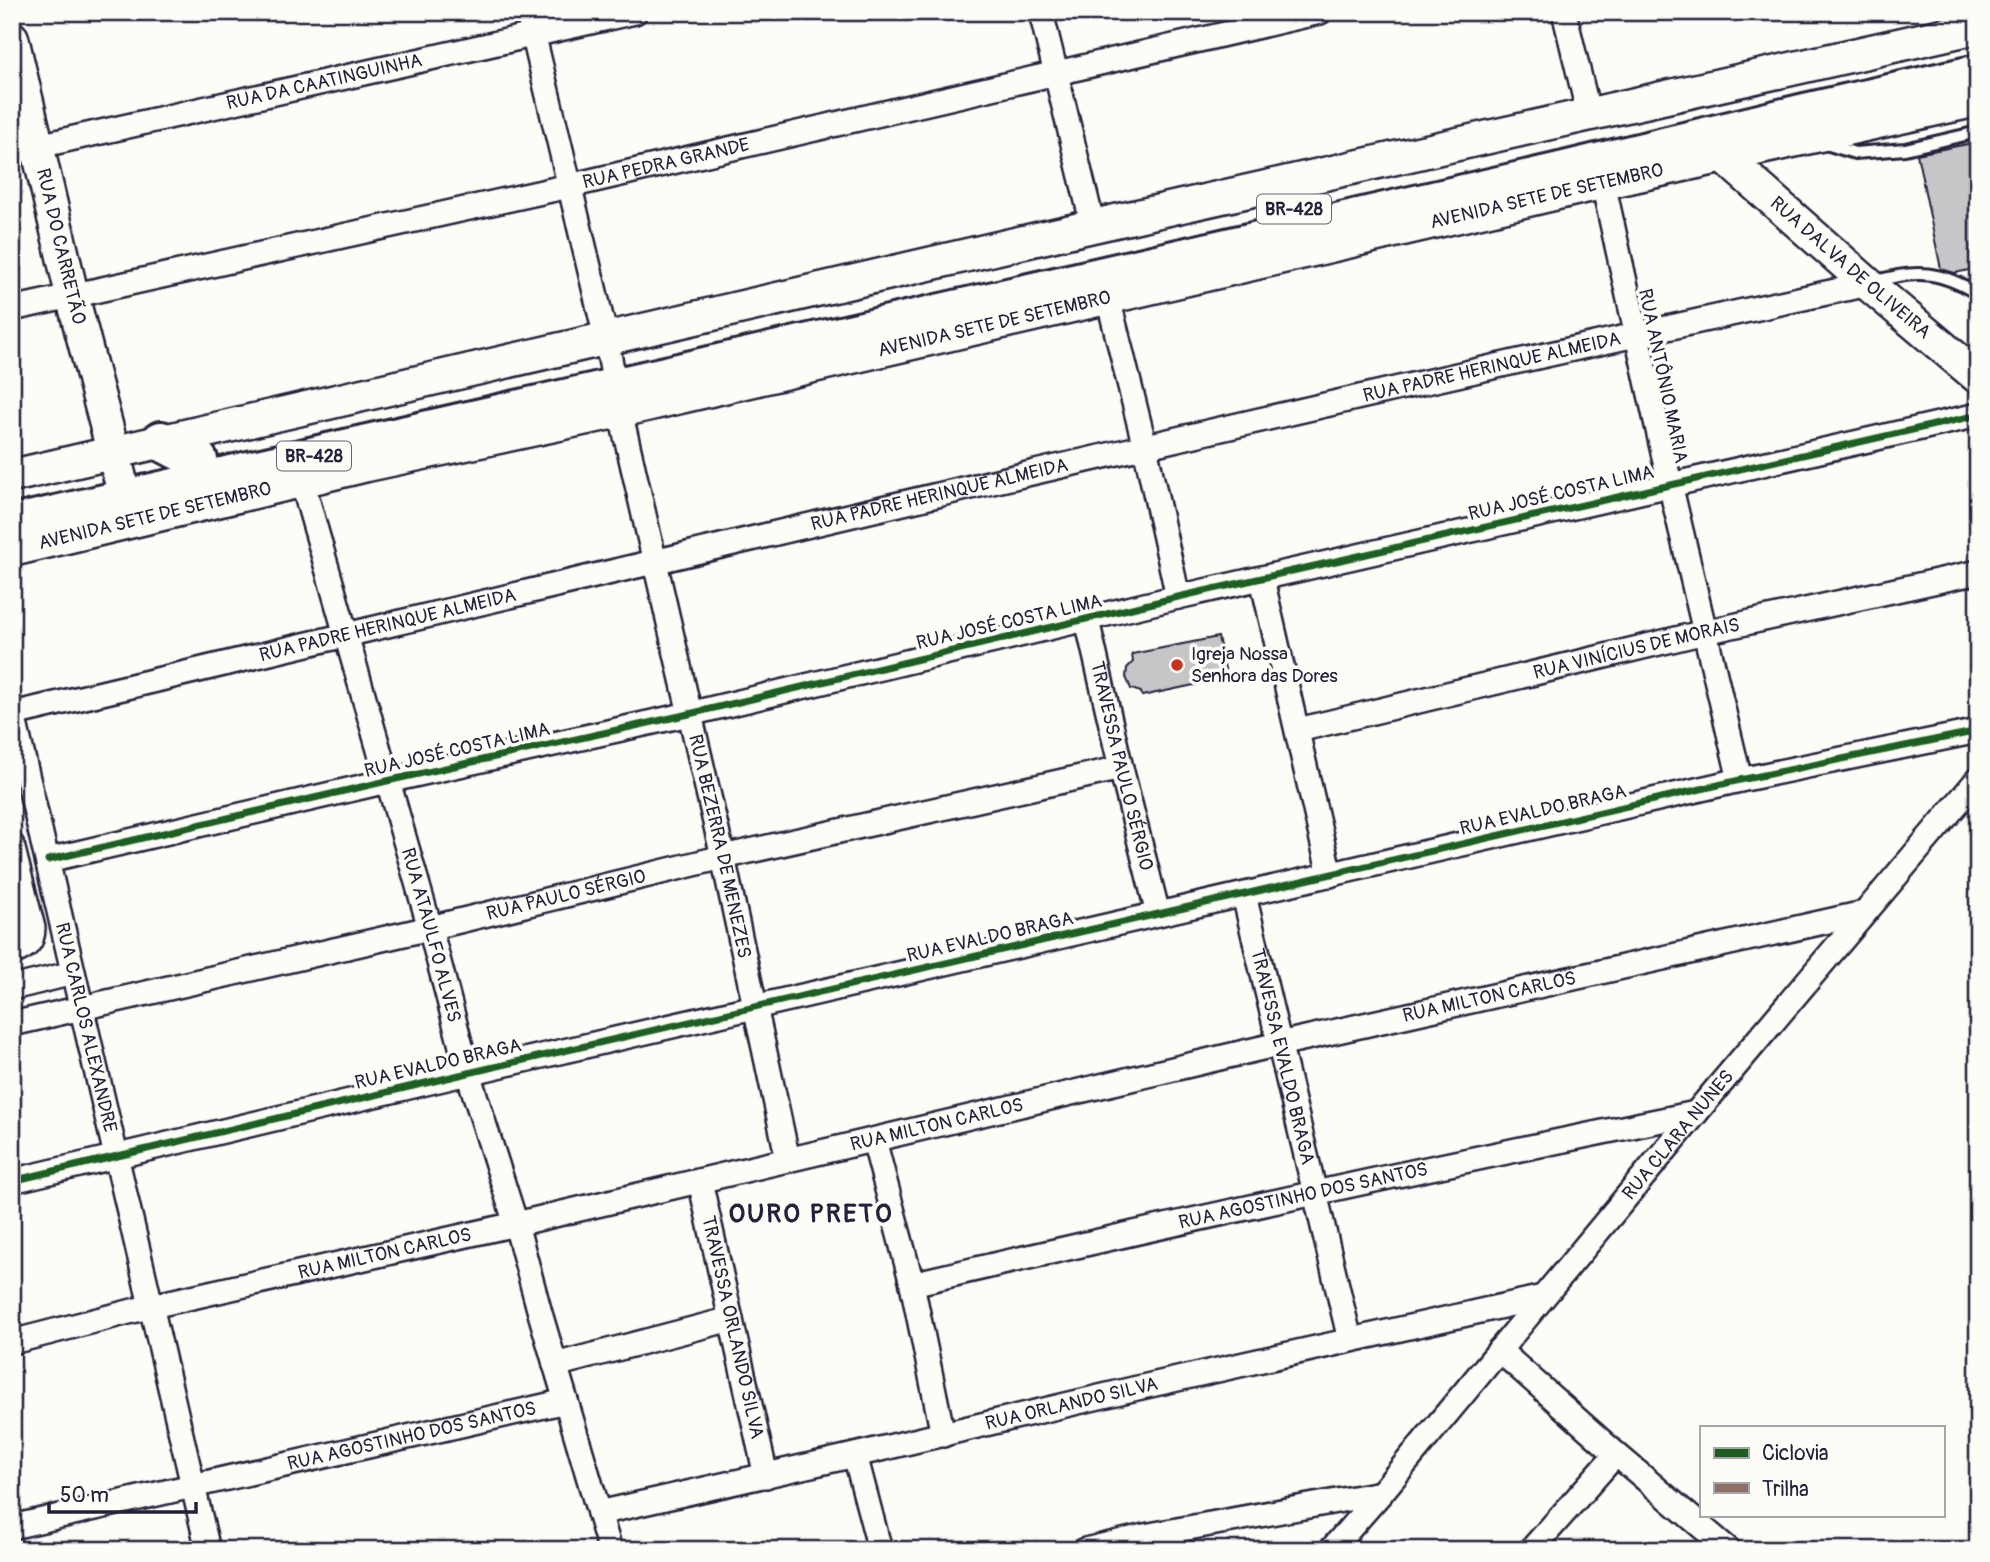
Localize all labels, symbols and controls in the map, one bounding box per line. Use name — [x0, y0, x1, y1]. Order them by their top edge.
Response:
street label: RUA DA CAATINGUINHA — [224, 48, 424, 115]
street label: RUA PEDRA GRANDE — [580, 133, 752, 194]
street label: AVENIDA SETE DE SETEMBRO — [1428, 158, 1666, 234]
street label: RUA DO CARRETÃO — [31, 166, 91, 327]
street label: RUA DALVA DE OLIVEIRA — [1765, 191, 1936, 344]
road number: BR-428 — [1257, 194, 1331, 224]
street label: AVENIDA SETE DE SETEMBRO — [875, 285, 1113, 363]
street label: RUA ANTÔNIO MARIA — [1633, 287, 1693, 465]
street label: RUA PADRE HERINQUE ALMEIDA — [1361, 327, 1623, 408]
road number: BR-428 — [277, 442, 351, 470]
street label: RUA PADRE HERINQUE ALMEIDA — [808, 453, 1070, 536]
street label: RUA JOSÉ COSTA LIMA — [1466, 460, 1656, 526]
street label: AVENIDA SETE DE SETEMBRO — [36, 476, 274, 555]
street label: RUA PADRE HERINQUE ALMEIDA — [257, 583, 519, 667]
street label: RUA JOSÉ COSTA LIMA — [914, 589, 1104, 655]
street label: RUA VINÍCIUS DE MORAIS — [1531, 613, 1742, 685]
place label: Igreja Nossa Senhora das Dores — [1191, 642, 1338, 688]
marker: Igreja Nossa Senhora das Dores — [1169, 657, 1185, 673]
street label: TRAVESSA PAULO SÉRGIO — [1085, 659, 1159, 873]
street label: RUA JOSÉ COSTA LIMA — [362, 717, 552, 783]
street label: RUA BEZERRA DE MENEZES — [683, 732, 756, 960]
street label: RUA EVALDO BRAGA — [1457, 779, 1629, 841]
street label: RUA ATAULFO ALVES — [396, 845, 466, 1025]
street label: RUA PAULO SÉRGIO — [484, 864, 648, 926]
street label: RUA EVALDO BRAGA — [904, 906, 1076, 968]
street label: RUA CARLOS ALEXANDRE — [50, 920, 122, 1135]
street label: TRAVESSA EVALDO BRAGA — [1245, 946, 1320, 1167]
street label: RUA MILTON CARLOS — [1400, 966, 1578, 1028]
street label: RUA EVALDO BRAGA — [352, 1033, 524, 1095]
street label: RUA CLARA NUNES — [1617, 1065, 1739, 1205]
street label: RUA MILTON CARLOS — [848, 1093, 1026, 1157]
street label: RUA AGOSTINHO DOS SANTOS — [1176, 1157, 1430, 1235]
district label: OURO PRETO — [729, 1198, 893, 1230]
street label: TRAVESSA ORLANDO SILVA — [696, 1214, 769, 1441]
street label: RUA MILTON CARLOS — [296, 1222, 474, 1285]
street label: RUA ORLANDO SILVA — [983, 1372, 1160, 1436]
street label: RUA AGOSTINHO DOS SANTOS — [285, 1396, 538, 1476]
legend — [1700, 1426, 1944, 1516]
text: Ciclovia — [1762, 1440, 1829, 1467]
scale bar — [49, 1471, 196, 1515]
text: Trilha — [1762, 1476, 1809, 1503]
text: 50 m — [60, 1482, 109, 1509]

